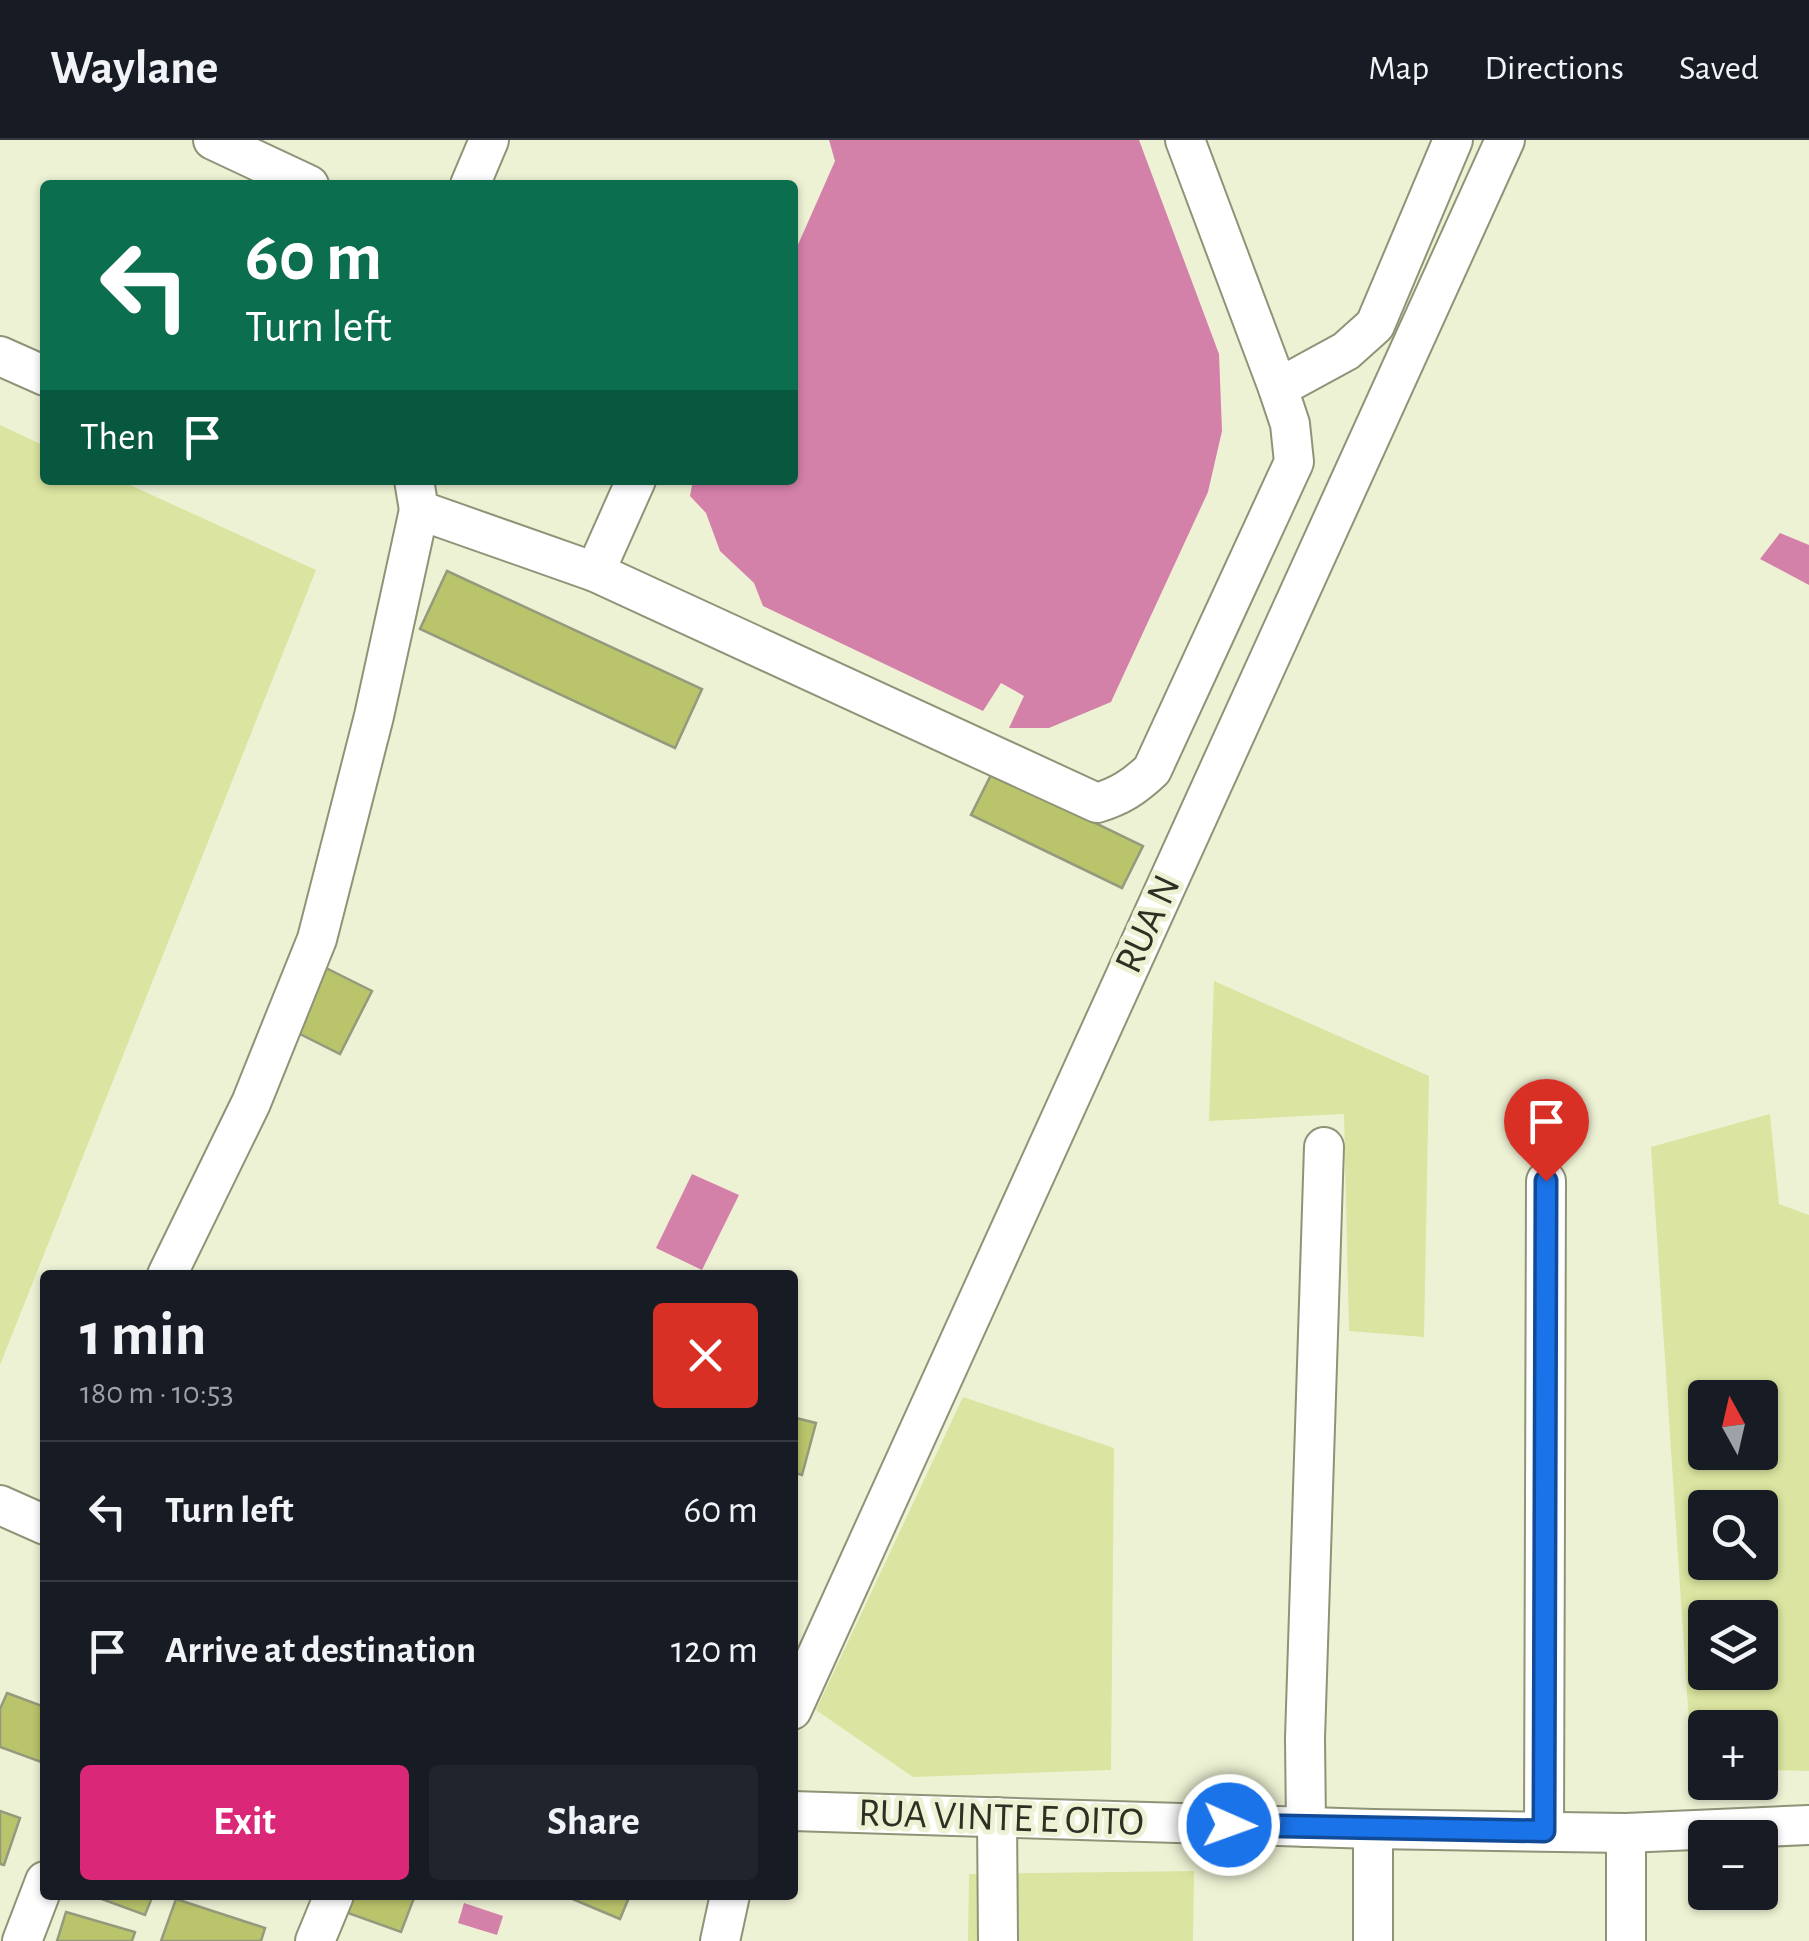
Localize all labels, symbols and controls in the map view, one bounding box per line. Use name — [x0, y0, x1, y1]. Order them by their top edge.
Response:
text: Waylane — [50, 45, 218, 93]
text: Map — [1368, 51, 1429, 86]
text: Directions — [1484, 51, 1624, 86]
text: Saved — [1679, 51, 1759, 86]
icon: left — [80, 220, 210, 350]
text: 60 m — [245, 223, 382, 293]
text: Turn left — [245, 305, 392, 350]
icon: arrive — [175, 410, 230, 465]
text: Then — [80, 419, 155, 457]
street label: RUA N — [1108, 869, 1188, 979]
pin — [1504, 1079, 1589, 1182]
icon: arrive — [1519, 1094, 1574, 1149]
button: close — [653, 1303, 758, 1408]
text: 1 min — [80, 1306, 206, 1366]
text: 180 m · 10:53 — [80, 1377, 234, 1409]
north arrow — [1688, 1380, 1778, 1470]
map controls — [1688, 1380, 1778, 1910]
icon: left — [80, 1484, 135, 1539]
button: search — [1688, 1490, 1778, 1580]
text: Turn left — [165, 1492, 293, 1530]
text: 60 m — [683, 1492, 758, 1530]
button: layers — [1688, 1600, 1778, 1690]
icon: arrive — [80, 1624, 135, 1679]
text: Arrive at destination — [165, 1632, 476, 1670]
text: 120 m — [671, 1632, 758, 1670]
button: + — [1688, 1710, 1778, 1800]
button: Exit — [80, 1765, 409, 1880]
button: Share — [429, 1765, 758, 1880]
position arrow — [1177, 1773, 1281, 1877]
street label: RUA VINTE E OITO — [857, 1793, 1145, 1843]
button: − — [1688, 1820, 1778, 1910]

